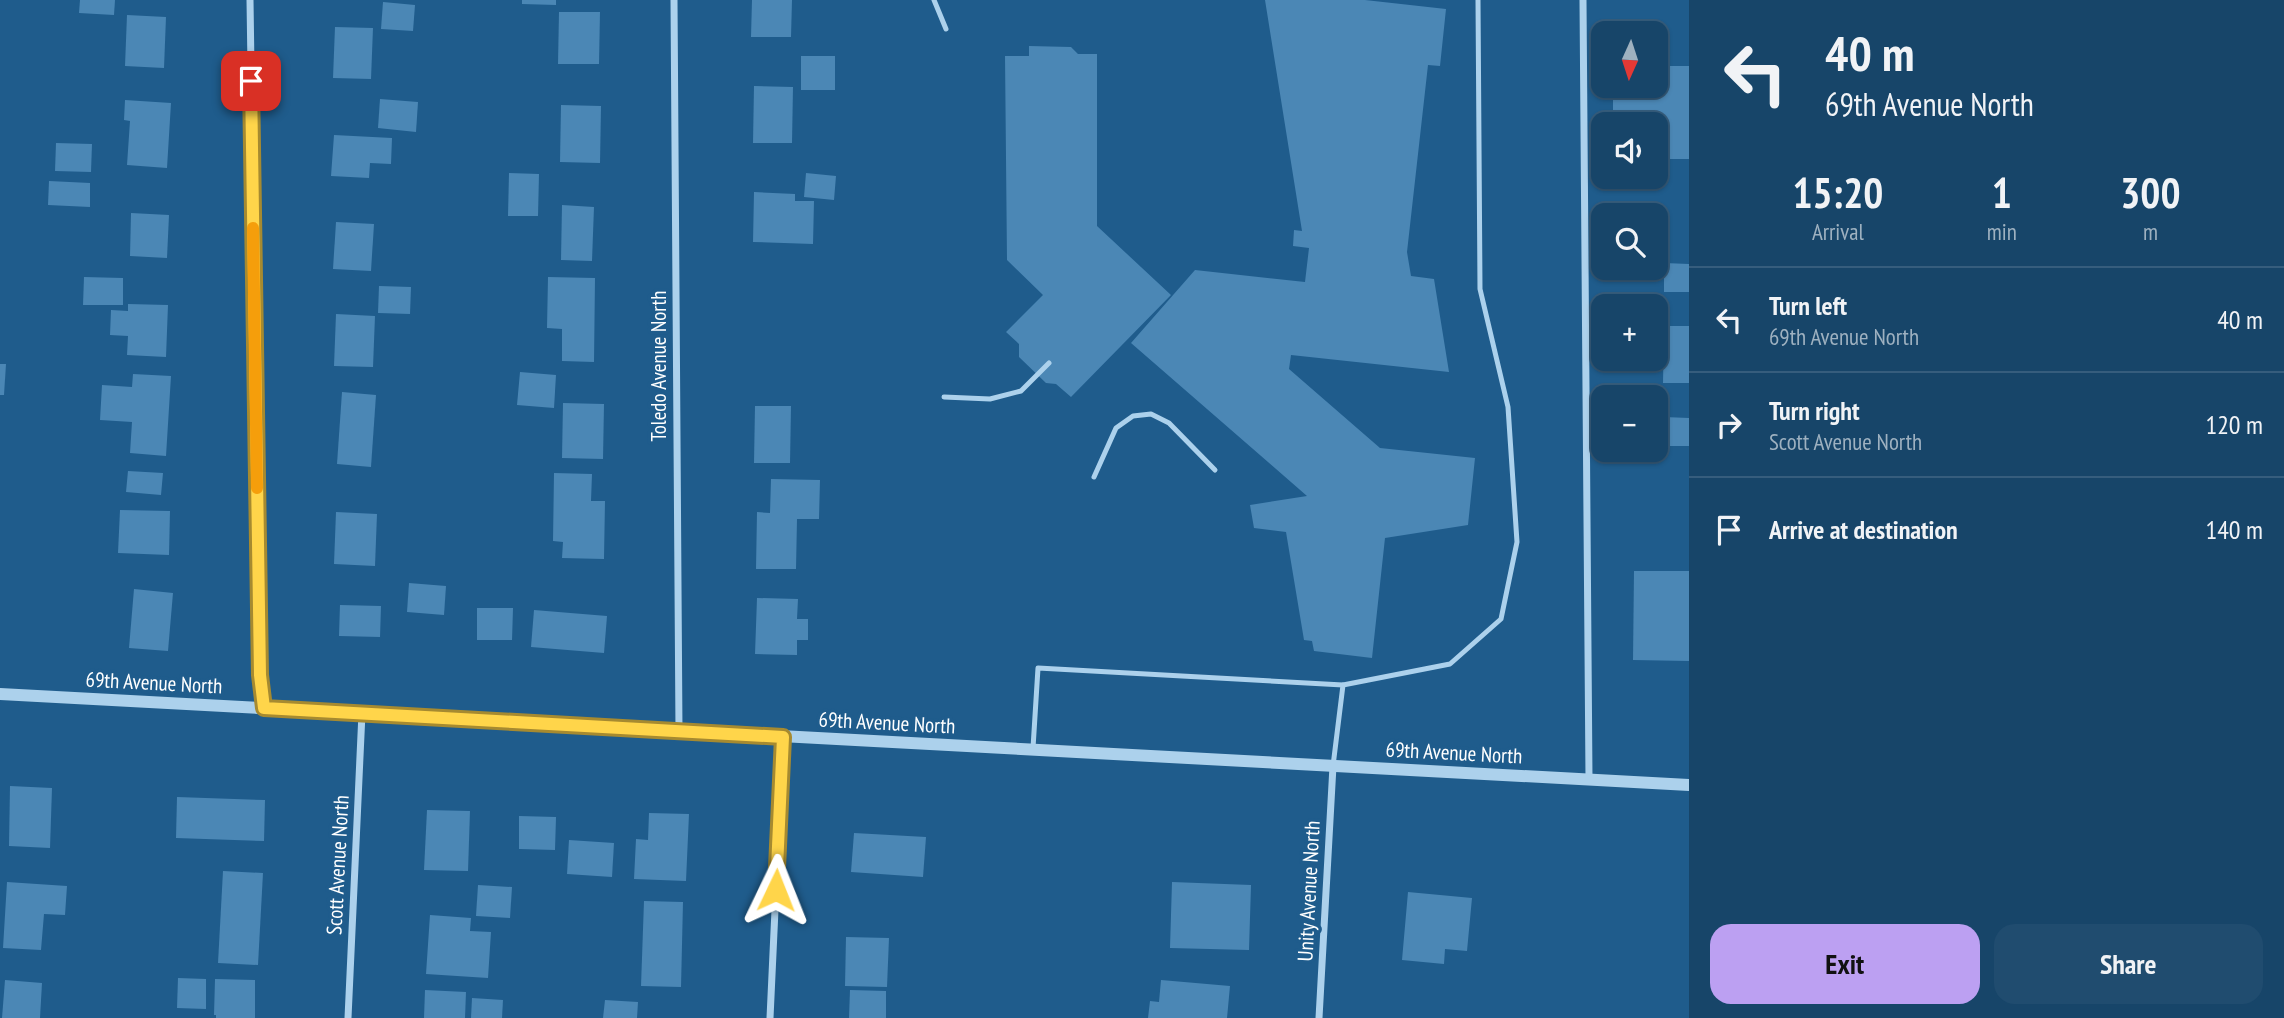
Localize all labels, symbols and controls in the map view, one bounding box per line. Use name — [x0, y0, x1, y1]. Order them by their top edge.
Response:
north arrow — [1591, 21, 1668, 98]
map controls — [1591, 21, 1668, 462]
text: 40 m — [1825, 21, 1914, 85]
icon: left — [1710, 28, 1801, 119]
pin — [221, 51, 281, 111]
icon: arrive — [232, 62, 270, 100]
text: 69th Avenue North — [1825, 83, 2034, 125]
button: sound — [1591, 112, 1668, 189]
text: 15:20 — [1792, 165, 1883, 220]
text: 1 — [1992, 165, 2012, 220]
text: 300 — [2120, 165, 2181, 220]
button: search — [1591, 203, 1668, 280]
text: Arrival — [1812, 217, 1864, 246]
text: min — [1987, 217, 2017, 246]
text: m — [2143, 217, 2158, 246]
text: Turn left — [1769, 289, 1847, 322]
street label: Toledo Avenue North — [645, 290, 672, 442]
button: + — [1591, 294, 1668, 371]
icon: left — [1710, 301, 1748, 339]
text: 40 m — [2217, 303, 2263, 336]
text: 69th Avenue North — [1769, 322, 1919, 351]
button: − — [1591, 385, 1668, 462]
text: Turn right — [1769, 394, 1860, 427]
icon: right — [1710, 406, 1748, 444]
text: 120 m — [2205, 408, 2263, 441]
text: Scott Avenue North — [1769, 427, 1922, 456]
icon: arrive — [1710, 511, 1748, 549]
text: Arrive at destination — [1769, 513, 1958, 546]
text: 140 m — [2205, 513, 2263, 546]
street label: 69th Avenue North — [85, 665, 223, 700]
street label: 69th Avenue North — [818, 705, 956, 740]
street label: 69th Avenue North — [1385, 735, 1523, 770]
street label: Scott Avenue North — [320, 794, 355, 935]
street label: Unity Avenue North — [1291, 820, 1326, 962]
position arrow — [739, 853, 813, 927]
button: Exit — [1710, 924, 1980, 1004]
button: Share — [1994, 924, 2263, 1004]

